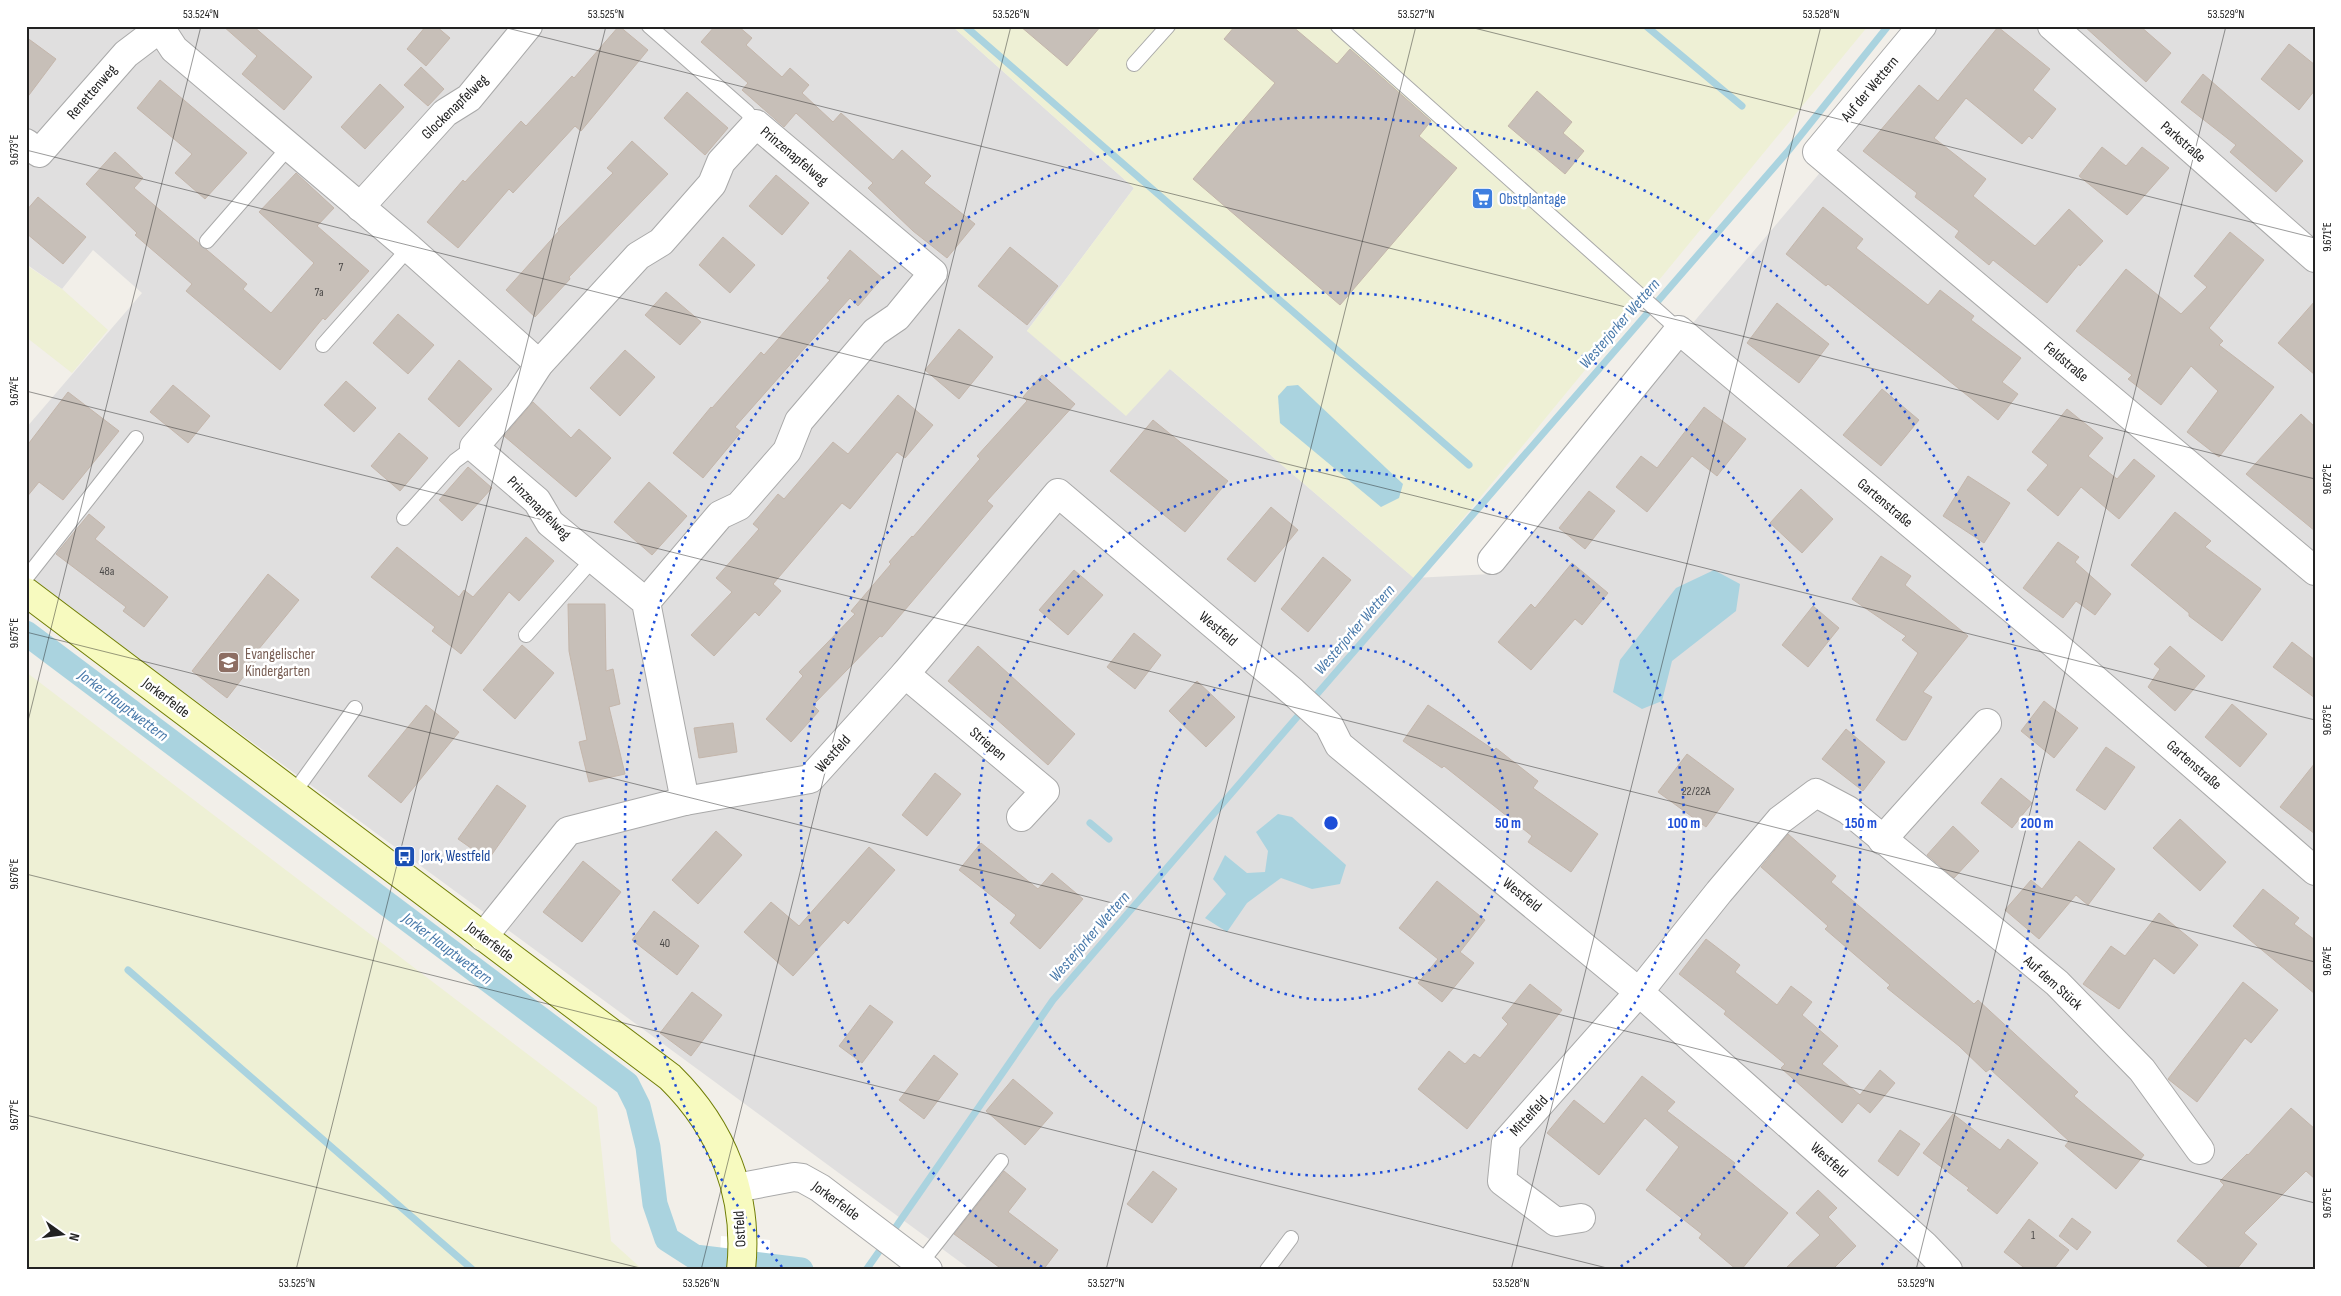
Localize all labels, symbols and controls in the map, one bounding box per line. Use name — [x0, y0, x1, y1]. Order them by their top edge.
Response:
text: 53.524°N — [183, 7, 219, 22]
text: 53.525°N — [588, 7, 624, 22]
text: 53.526°N — [993, 7, 1029, 22]
text: 53.527°N — [1398, 7, 1434, 22]
text: 53.528°N — [1803, 7, 1839, 22]
text: 53.529°N — [2208, 7, 2244, 22]
street label: Auf der Wettern — [1836, 52, 1903, 126]
street label: Renettenweg — [63, 60, 121, 124]
street label: Glockenapfelweg — [418, 70, 492, 144]
street label: Parkstraße — [2156, 117, 2210, 167]
street label: Prinzenapfelweg — [756, 122, 832, 190]
text: 9.673°E — [7, 135, 22, 165]
supermarket icon: Obstplantage — [1471, 187, 1495, 211]
place label: Obstplantage — [1499, 190, 1566, 209]
text: 9.671°E — [2320, 222, 2335, 252]
house number: 7 — [339, 260, 344, 275]
water label: Westerjorker Wettern — [1576, 275, 1664, 373]
house number: 7a — [314, 285, 324, 300]
street label: Feldstraße — [2040, 338, 2092, 386]
text: 9.674°E — [7, 376, 22, 406]
text: 9.672°E — [2320, 464, 2335, 494]
street label: Prinzenapfelweg — [503, 472, 575, 544]
street label: Gartenstraße — [1853, 474, 1917, 532]
house number: 48a — [100, 564, 115, 579]
water label: Westerjorker Wettern — [1311, 581, 1399, 679]
street label: Westfeld — [1195, 607, 1241, 651]
text: 9.675°E — [7, 618, 22, 648]
place label: Evangelischer Kindergarten — [245, 645, 316, 681]
school or university icon: Evangelischer Kindergarten — [217, 651, 241, 675]
water label: Jorker Hauptwettern — [74, 665, 172, 746]
street label: Jorkerfelde — [138, 673, 194, 722]
text: 9.673°E — [2320, 705, 2335, 735]
street label: Striepen — [966, 723, 1010, 765]
street label: Westfeld — [811, 731, 855, 777]
street label: Gartenstraße — [2163, 736, 2225, 794]
house number: 22/22A — [1682, 784, 1711, 799]
centre of rings — [1322, 814, 1340, 832]
text: 50 m — [1495, 814, 1521, 833]
text: 100 m — [1668, 814, 1700, 833]
text: 150 m — [1845, 814, 1877, 833]
text: 200 m — [2020, 814, 2054, 833]
bus stop icon: Jork, Westfeld — [393, 844, 417, 868]
place label: Jork, Westfeld — [420, 847, 490, 866]
text: 9.676°E — [7, 859, 22, 889]
street label: Westfeld — [1499, 874, 1545, 916]
water label: Westerjorker Wettern — [1046, 888, 1134, 986]
water label: Jorker Hauptwettern — [398, 908, 496, 989]
street label: Jorkerfelde — [462, 917, 518, 966]
house number: 40 — [660, 936, 670, 951]
text: 9.674°E — [2320, 946, 2335, 976]
street label: Auf dem Stück — [2019, 951, 2087, 1015]
street label: Mittelfeld — [1506, 1092, 1552, 1140]
text: 9.677°E — [7, 1100, 22, 1130]
street label: Westfeld — [1806, 1138, 1852, 1182]
street label: Jorkerfelde — [807, 1177, 864, 1225]
text: 9.675°E — [2320, 1188, 2335, 1218]
north arrow — [38, 1208, 88, 1258]
street label: Ostfeld — [730, 1210, 750, 1248]
house number: 1 — [2031, 1228, 2036, 1243]
text: N — [65, 1231, 83, 1243]
text: 53.525°N — [279, 1276, 315, 1291]
text: 53.526°N — [683, 1276, 719, 1291]
text: 53.527°N — [1088, 1276, 1124, 1291]
text: 53.528°N — [1493, 1276, 1529, 1291]
text: 53.529°N — [1898, 1276, 1934, 1291]

